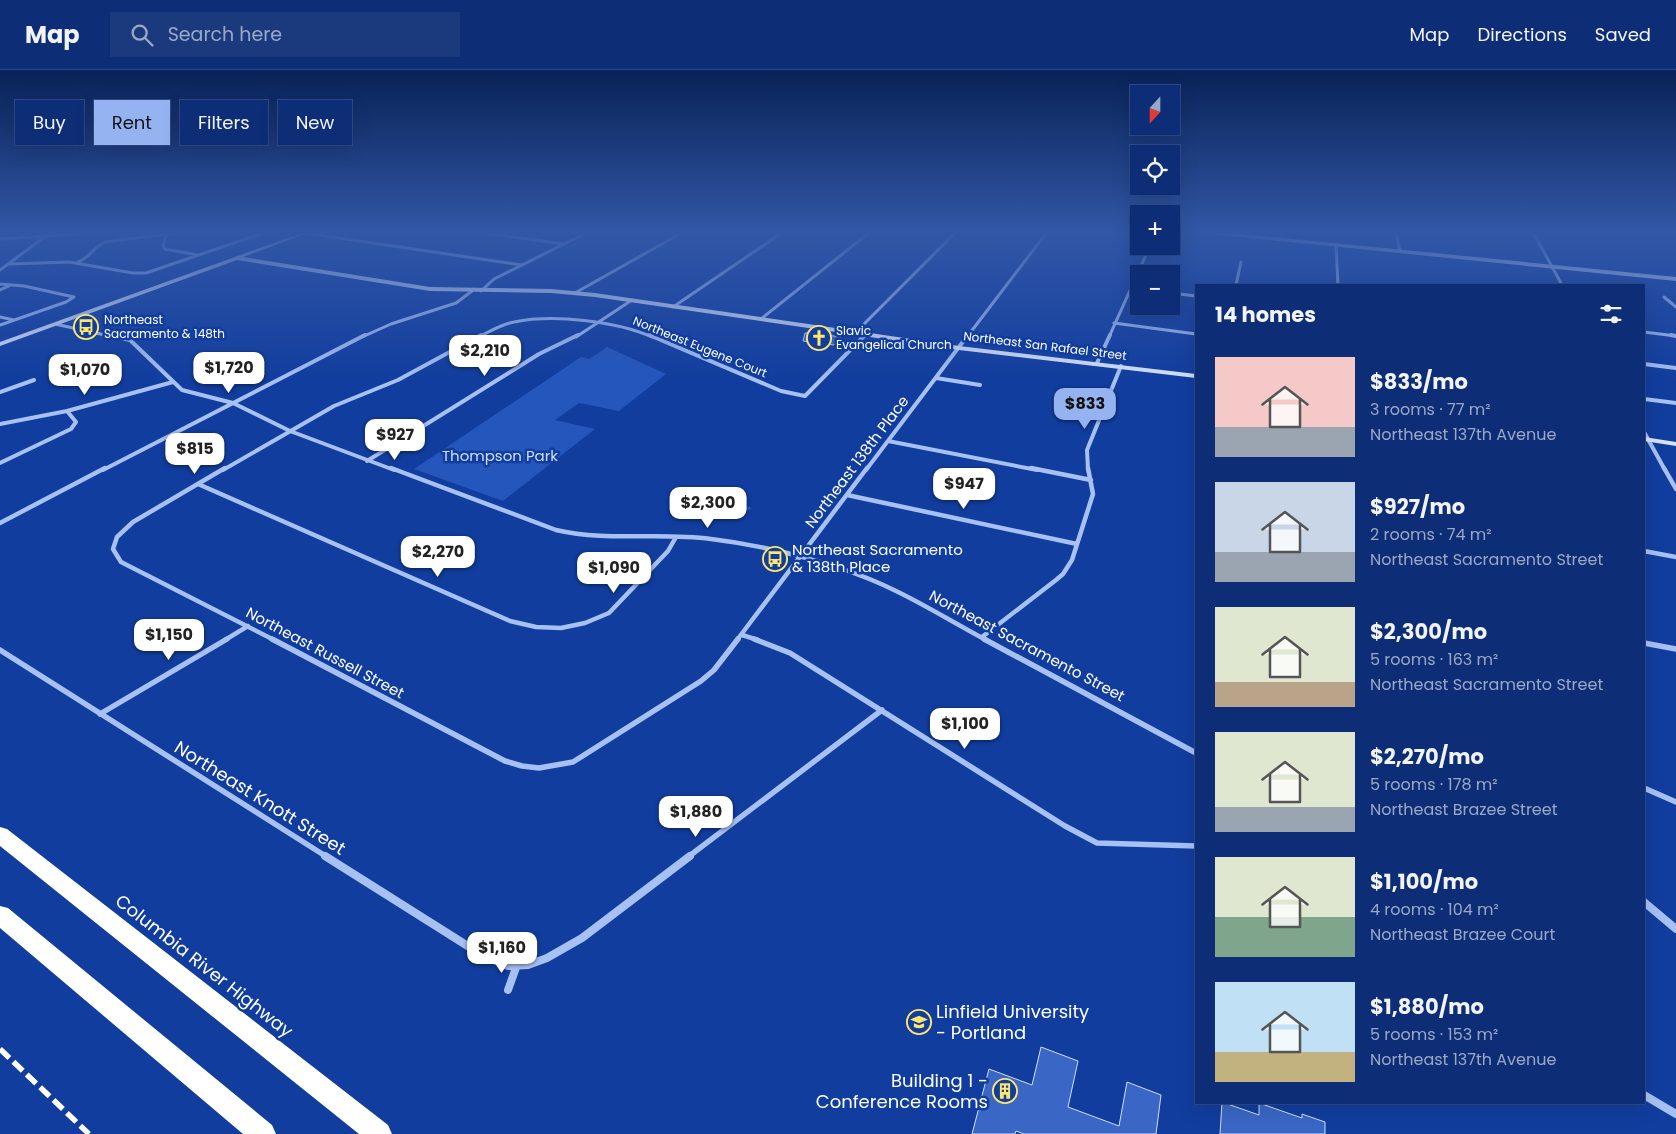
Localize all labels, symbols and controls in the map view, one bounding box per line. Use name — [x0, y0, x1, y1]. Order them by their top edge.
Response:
search box — [110, 12, 460, 57]
text: Map — [25, 18, 80, 51]
icon: search — [128, 21, 156, 49]
text: Search here — [168, 21, 282, 48]
text: Map — [1410, 22, 1449, 47]
text: Directions — [1477, 22, 1567, 47]
text: Saved — [1595, 22, 1651, 47]
north arrow — [1130, 85, 1180, 135]
map controls — [1130, 85, 1180, 315]
chip: Buy — [15, 100, 84, 145]
chip: Rent — [94, 100, 170, 145]
chip: Filters — [180, 100, 268, 145]
chip: New — [278, 100, 352, 145]
button: locate — [1130, 145, 1180, 195]
button: + — [1130, 205, 1180, 255]
button: − — [1130, 265, 1180, 315]
text: 14 homes — [1215, 300, 1316, 329]
icon: filters — [1597, 300, 1625, 328]
place label: Northeast Sacramento & 148th — [104, 311, 225, 342]
street label: Northeast Eugene Court — [631, 312, 770, 381]
bus stop icon: Northeast Sacramento & 148th — [73, 314, 99, 340]
place label: Slavic Evangelical Church — [836, 322, 952, 353]
church icon: Slavic Evangelical Church — [806, 325, 832, 351]
street label: Northeast San Rafael Street — [962, 327, 1128, 364]
pin: $2,210 — [444, 334, 526, 377]
text: $2,210 — [460, 339, 510, 362]
pin: $1,720 — [188, 352, 270, 394]
pin: $1,070 — [44, 354, 126, 396]
text: $1,720 — [204, 356, 254, 379]
text: $1,070 — [60, 358, 110, 381]
text: $833/mo — [1370, 367, 1468, 396]
icon: home — [1255, 377, 1315, 437]
pin: $833 — [1055, 388, 1115, 430]
street label: Northeast 138th Place — [800, 391, 913, 532]
text: $833 — [1065, 392, 1105, 415]
text: 3 rooms · 77 m² — [1370, 398, 1490, 421]
pin: $927 — [365, 418, 425, 461]
text: $927 — [376, 423, 414, 446]
text: Northeast 137th Avenue — [1370, 423, 1556, 446]
pin: $815 — [165, 432, 225, 475]
text: $815 — [176, 437, 214, 460]
park label: Thompson Park — [442, 445, 558, 466]
pin: $947 — [934, 468, 994, 510]
text: $947 — [944, 472, 984, 495]
pin: $2,300 — [667, 486, 749, 529]
text: $2,300 — [681, 491, 735, 514]
text: $927/mo — [1370, 492, 1465, 521]
icon: home — [1255, 502, 1315, 562]
text: 2 rooms · 74 m² — [1370, 523, 1492, 546]
pin: $2,270 — [397, 536, 479, 578]
place label: Northeast Sacramento & 138th Place — [792, 539, 963, 577]
text: $2,270 — [412, 540, 464, 563]
bus stop icon: Northeast Sacramento & 138th Place — [762, 546, 788, 572]
text: Northeast Sacramento Street — [1370, 548, 1603, 571]
pin: $1,090 — [573, 552, 655, 594]
text: $1,090 — [588, 556, 640, 579]
street label: Northeast Sacramento Street — [926, 585, 1129, 706]
street label: Northeast Russell Street — [242, 602, 408, 703]
text: $2,300/mo — [1370, 617, 1487, 646]
pin: $1,150 — [128, 618, 210, 661]
text: $1,150 — [145, 623, 193, 646]
icon: home — [1255, 627, 1315, 687]
text: 5 rooms · 163 m² — [1370, 648, 1498, 671]
text: Northeast Sacramento Street — [1370, 673, 1603, 696]
pin: $1,100 — [924, 708, 1006, 750]
text: $1,100 — [941, 712, 989, 735]
street label: Northeast Knott Street — [170, 735, 351, 861]
text: $2,270/mo — [1370, 742, 1484, 771]
icon: home — [1255, 752, 1315, 812]
text: 5 rooms · 178 m² — [1370, 773, 1498, 796]
pin: $1,880 — [655, 796, 737, 838]
text: Northeast Brazee Street — [1370, 798, 1558, 821]
text: $1,880 — [670, 800, 722, 823]
text: $1,100/mo — [1370, 867, 1478, 896]
icon: home — [1255, 877, 1315, 937]
street label: Columbia River Highway — [110, 888, 298, 1043]
text: 4 rooms · 104 m² — [1370, 898, 1499, 921]
text: Northeast Brazee Court — [1370, 923, 1555, 946]
pin: $1,160 — [461, 932, 543, 974]
text: $1,160 — [478, 936, 526, 959]
text: $1,880/mo — [1370, 992, 1484, 1021]
place label: Linfield University - Portland — [936, 999, 1089, 1045]
icon: home — [1255, 1002, 1315, 1062]
school or university icon: Linfield University - Portland — [906, 1009, 932, 1035]
text: 5 rooms · 153 m² — [1370, 1023, 1498, 1046]
text: Northeast 137th Avenue — [1370, 1048, 1556, 1071]
place label: Building 1 - Conference Rooms — [816, 1068, 988, 1114]
building icon: Building 1 - Conference Rooms — [992, 1078, 1018, 1104]

